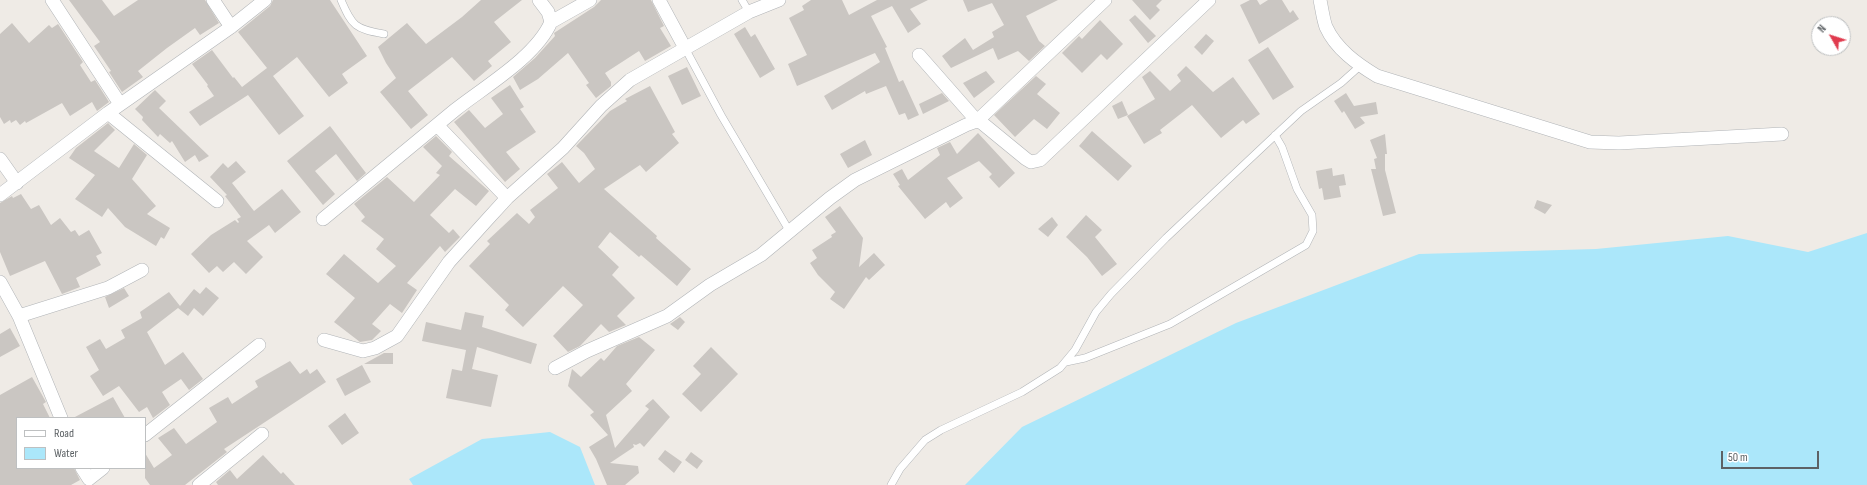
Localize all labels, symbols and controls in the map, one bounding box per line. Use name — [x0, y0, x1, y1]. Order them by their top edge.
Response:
north arrow — [1811, 16, 1851, 56]
text: N — [1815, 22, 1829, 35]
legend — [16, 417, 146, 469]
text: Road — [54, 426, 74, 441]
scale bar — [1723, 443, 1821, 469]
text: Water — [54, 446, 78, 461]
text: 50 m — [1728, 450, 1748, 465]

